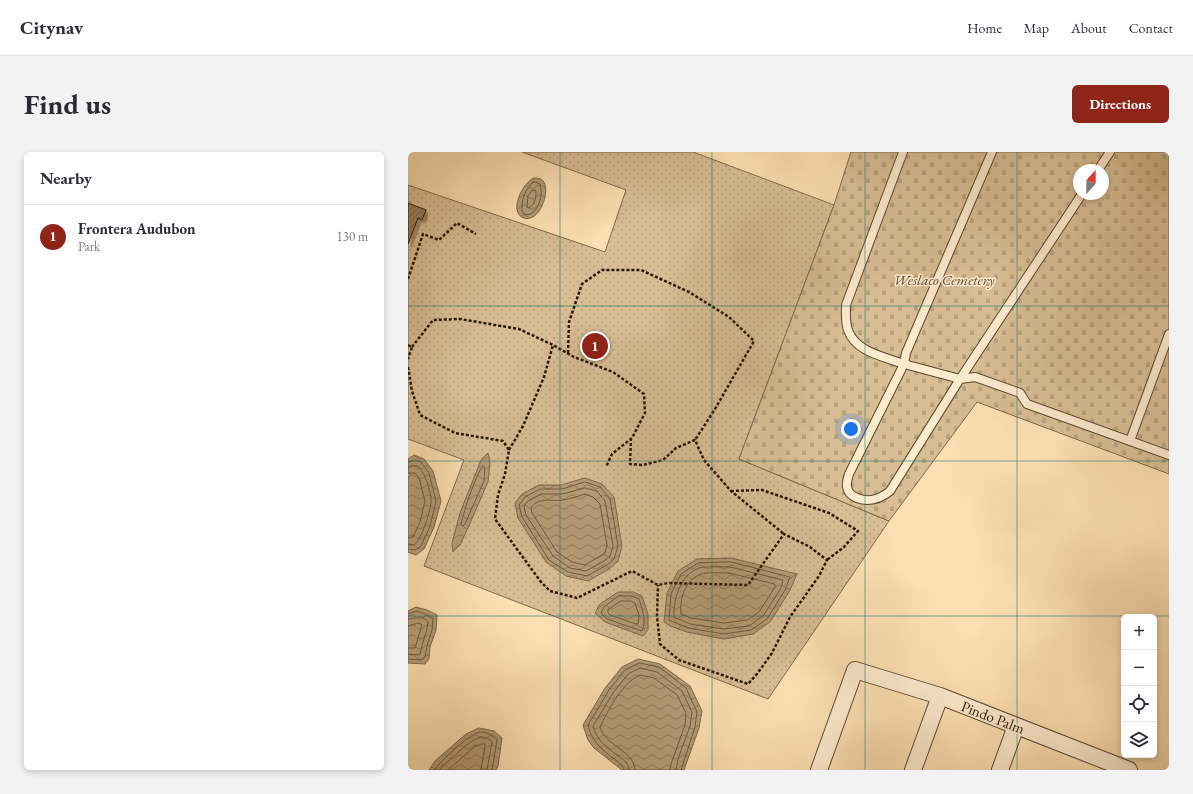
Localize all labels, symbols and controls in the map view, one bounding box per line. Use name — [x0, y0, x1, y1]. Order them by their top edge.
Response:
text: Citynav — [20, 15, 83, 40]
text: Home — [967, 19, 1002, 37]
text: Map — [1024, 19, 1049, 37]
text: About — [1071, 19, 1107, 37]
text: Contact — [1129, 19, 1173, 37]
button: Directions — [1072, 85, 1169, 123]
text: Find us — [24, 86, 111, 122]
north arrow — [1073, 164, 1109, 200]
text: Nearby — [40, 167, 92, 189]
text: Frontera Audubon — [78, 219, 196, 238]
text: 1 — [50, 228, 56, 245]
text: 130 m — [337, 228, 368, 245]
text: Park — [78, 238, 100, 255]
park label: Weslaco Cemetery — [894, 270, 995, 289]
pin: 1 — [582, 331, 608, 361]
your location — [841, 419, 861, 439]
map controls — [1121, 614, 1157, 758]
button: + — [1121, 614, 1157, 650]
button: − — [1121, 650, 1157, 686]
button: locate — [1121, 686, 1157, 722]
street label: Pindo Palm — [958, 696, 1028, 738]
button: layers — [1121, 722, 1157, 758]

